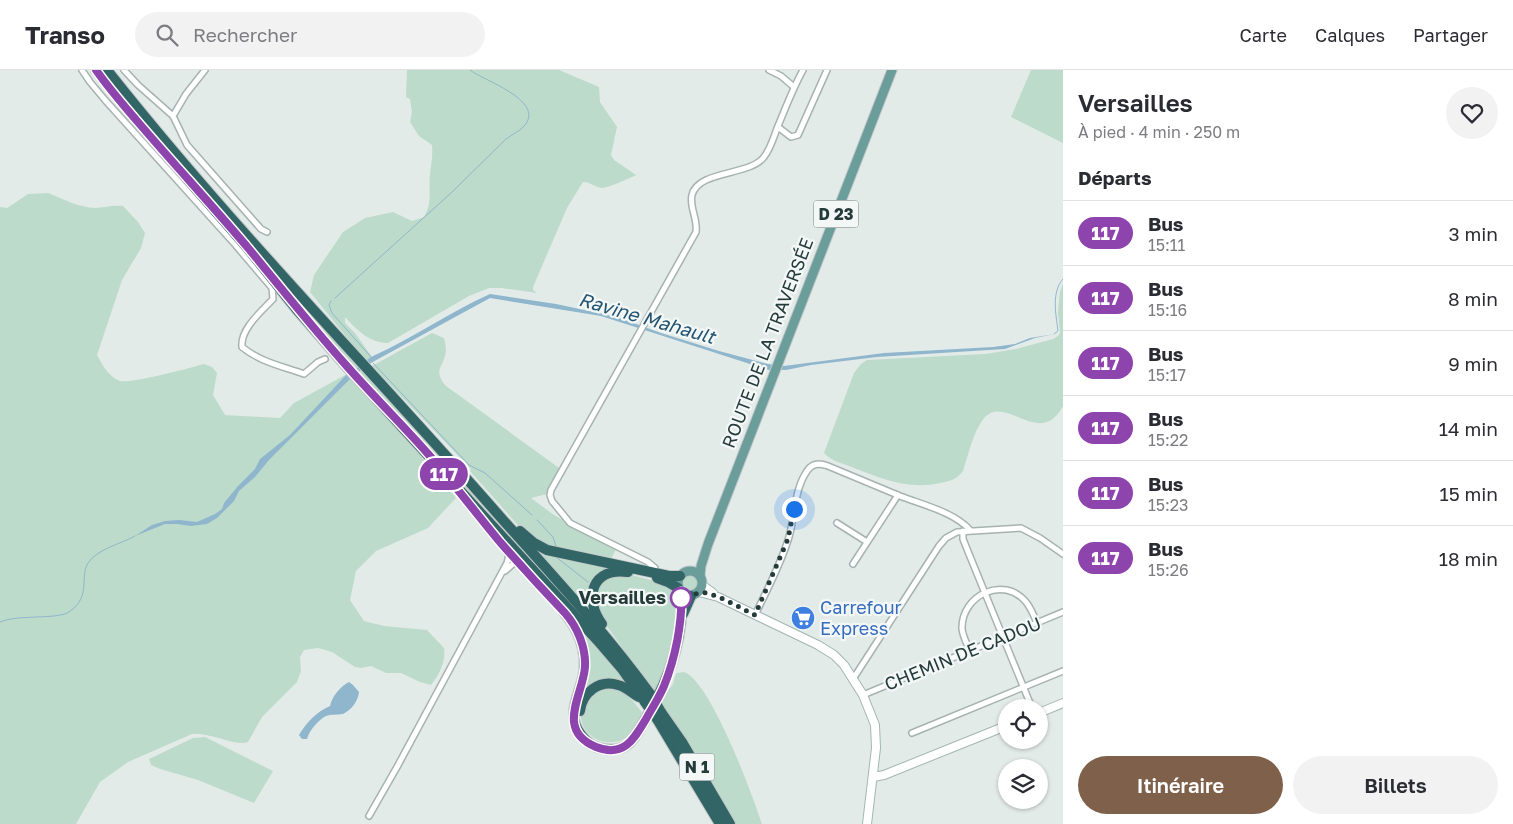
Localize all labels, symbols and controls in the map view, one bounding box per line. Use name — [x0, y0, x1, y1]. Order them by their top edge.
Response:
search box — [135, 12, 485, 57]
text: Transo — [25, 20, 105, 49]
icon: search — [153, 21, 181, 49]
text: Rechercher — [193, 23, 297, 46]
text: Carte — [1240, 24, 1287, 46]
text: Calques — [1315, 24, 1385, 46]
text: Partager — [1413, 24, 1488, 46]
button: heart — [1446, 87, 1498, 139]
text: Versailles — [1078, 88, 1193, 117]
text: À pied · 4 min · 250 m — [1078, 122, 1240, 142]
text: Départs — [1078, 166, 1152, 189]
road number: D 23 — [814, 200, 858, 228]
text: Bus — [1148, 212, 1183, 235]
text: 117 — [1091, 222, 1120, 244]
text: 3 min — [1449, 222, 1498, 245]
street label: ROUTE DE LA TRAVERSÉE — [717, 234, 817, 451]
text: 15:11 — [1148, 235, 1185, 255]
text: Bus — [1148, 277, 1183, 300]
water label: Ravine Mahault — [576, 287, 720, 349]
text: 117 — [1091, 287, 1120, 309]
text: 8 min — [1448, 287, 1498, 310]
text: 15:16 — [1148, 300, 1187, 320]
text: Bus — [1148, 342, 1183, 365]
text: 117 — [1091, 352, 1120, 374]
text: 9 min — [1448, 352, 1498, 375]
text: 15:17 — [1148, 365, 1186, 385]
text: Bus — [1148, 407, 1183, 430]
text: 117 — [1091, 417, 1120, 439]
text: 14 min — [1439, 417, 1498, 440]
text: 15:22 — [1148, 430, 1188, 450]
line badge: 117 — [415, 458, 473, 490]
text: 117 — [430, 463, 458, 485]
text: Bus — [1148, 472, 1183, 495]
text: 117 — [1091, 482, 1120, 504]
text: 15 min — [1439, 482, 1498, 505]
text: 15:23 — [1148, 495, 1188, 515]
your location — [782, 497, 807, 522]
text: Bus — [1148, 537, 1183, 560]
text: 117 — [1091, 547, 1120, 569]
text: 18 min — [1439, 547, 1498, 570]
text: 15:26 — [1148, 560, 1189, 580]
place label: Versailles — [579, 586, 666, 608]
marker: Versailles — [670, 587, 692, 609]
place label: Carrefour Express — [820, 596, 902, 639]
supermarket icon: Carrefour Express — [790, 605, 816, 631]
street label: CHEMIN DE CADOU — [881, 612, 1044, 695]
map controls — [998, 699, 1048, 809]
button: locate — [998, 699, 1048, 749]
road number: N 1 — [680, 754, 714, 780]
button: Itinéraire — [1078, 756, 1283, 814]
button: Billets — [1293, 756, 1498, 814]
button: layers — [998, 759, 1048, 809]

